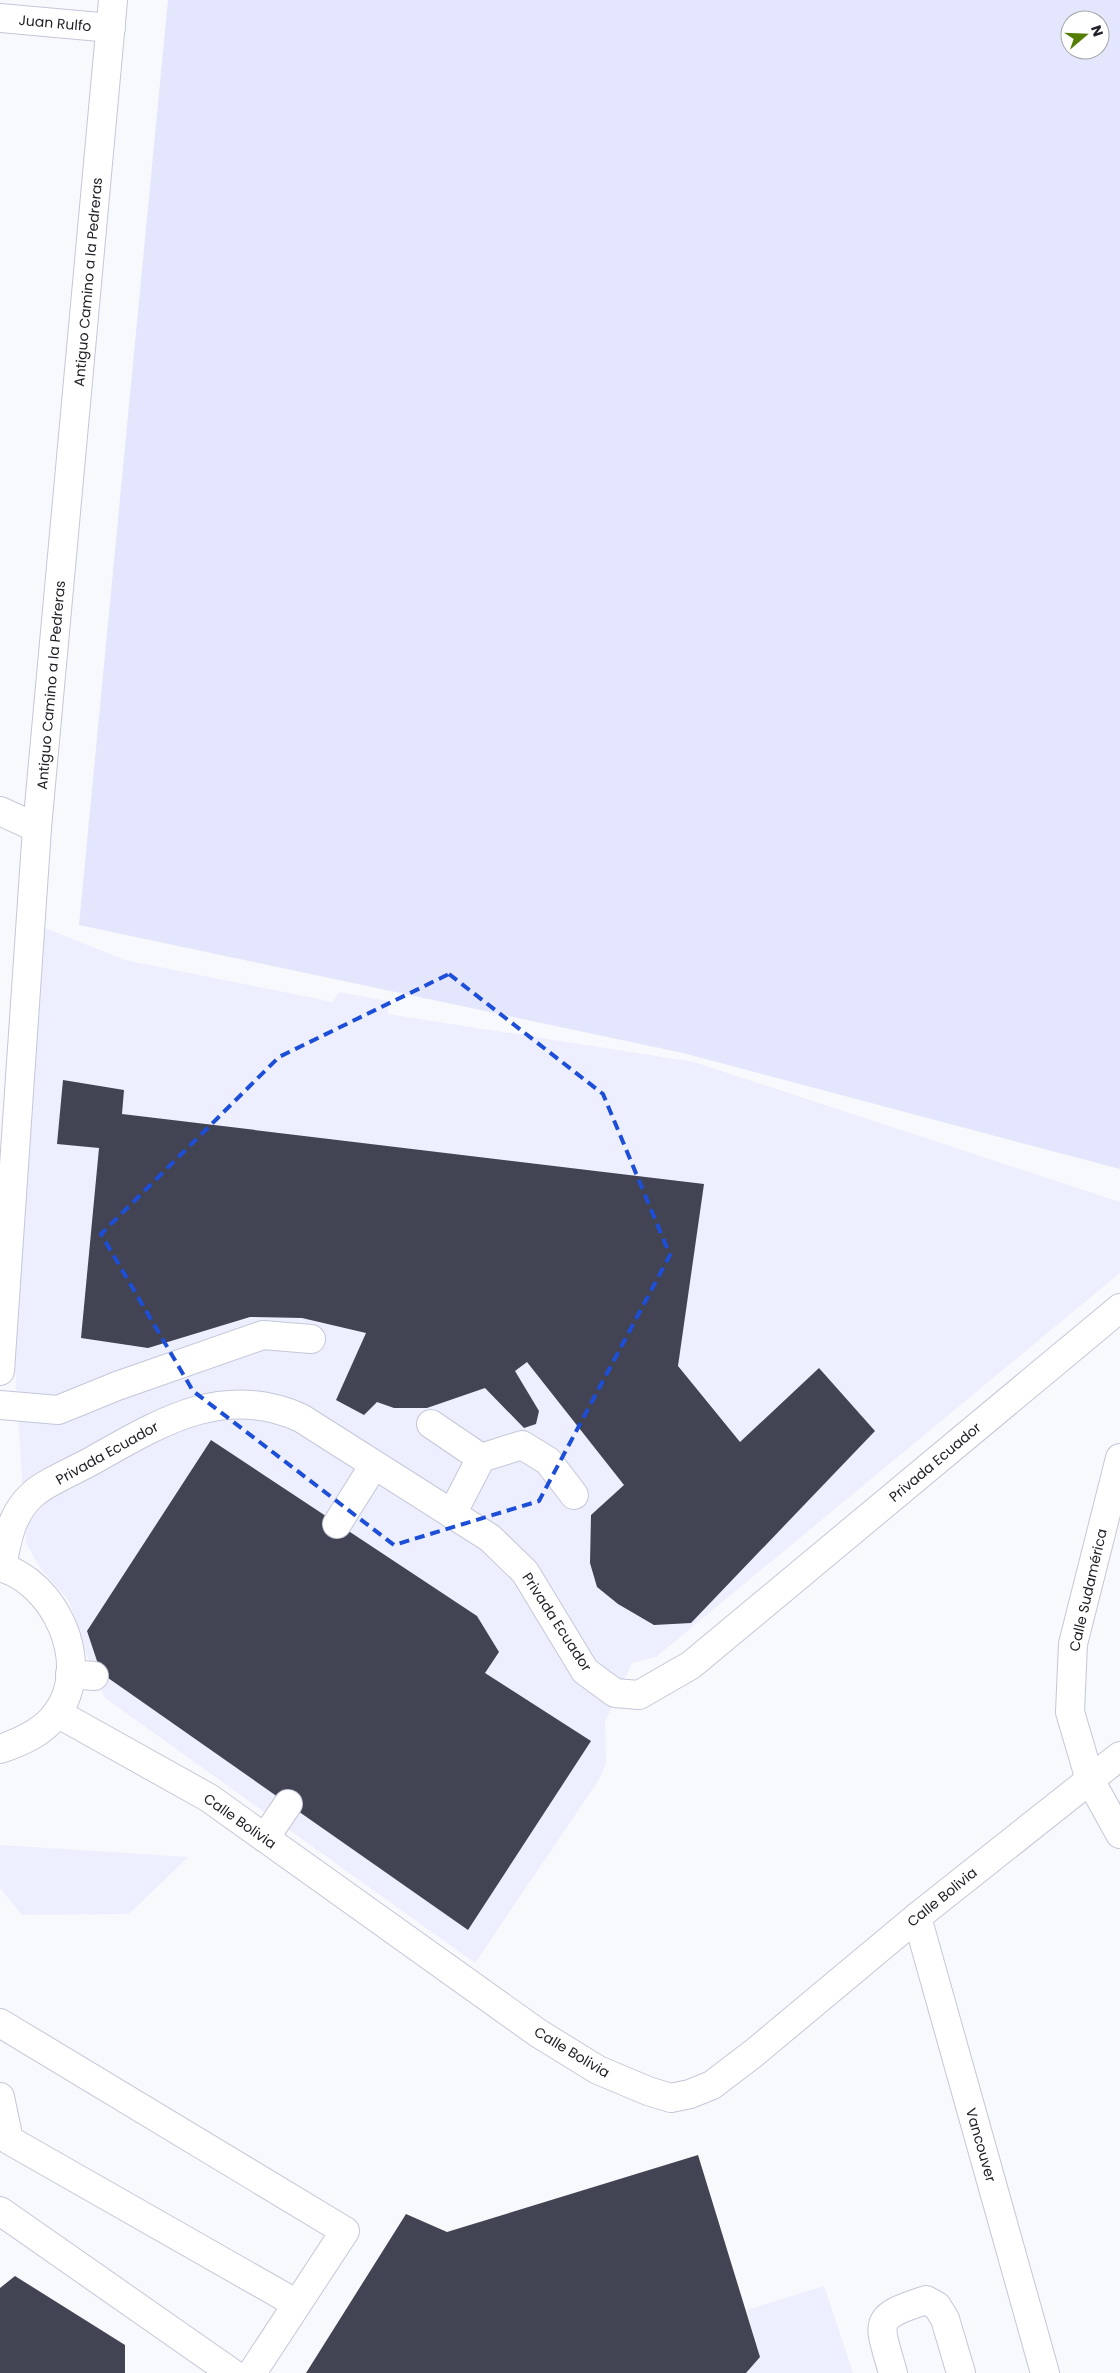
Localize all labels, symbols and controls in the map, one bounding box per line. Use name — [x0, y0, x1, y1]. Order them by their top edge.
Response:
street label: Juan Rulfo — [18, 10, 92, 36]
north arrow — [1060, 10, 1110, 60]
text: N — [1086, 23, 1108, 39]
street label: Antiguo Camino a la Pedreras — [69, 177, 107, 387]
street label: Antiguo Camino a la Pedreras — [32, 580, 70, 790]
street label: Privada Ecuador — [52, 1416, 162, 1490]
street label: Privada Ecuador — [885, 1418, 985, 1506]
street label: Calle Sudamérica — [1064, 1527, 1112, 1653]
street label: Privada Ecuador — [517, 1569, 597, 1675]
street label: Calle Bolivia — [200, 1788, 280, 1854]
street label: Calle Bolivia — [903, 1863, 981, 1931]
street label: Calle Bolivia — [531, 2022, 613, 2082]
street label: Vancouver — [961, 2106, 1001, 2184]

